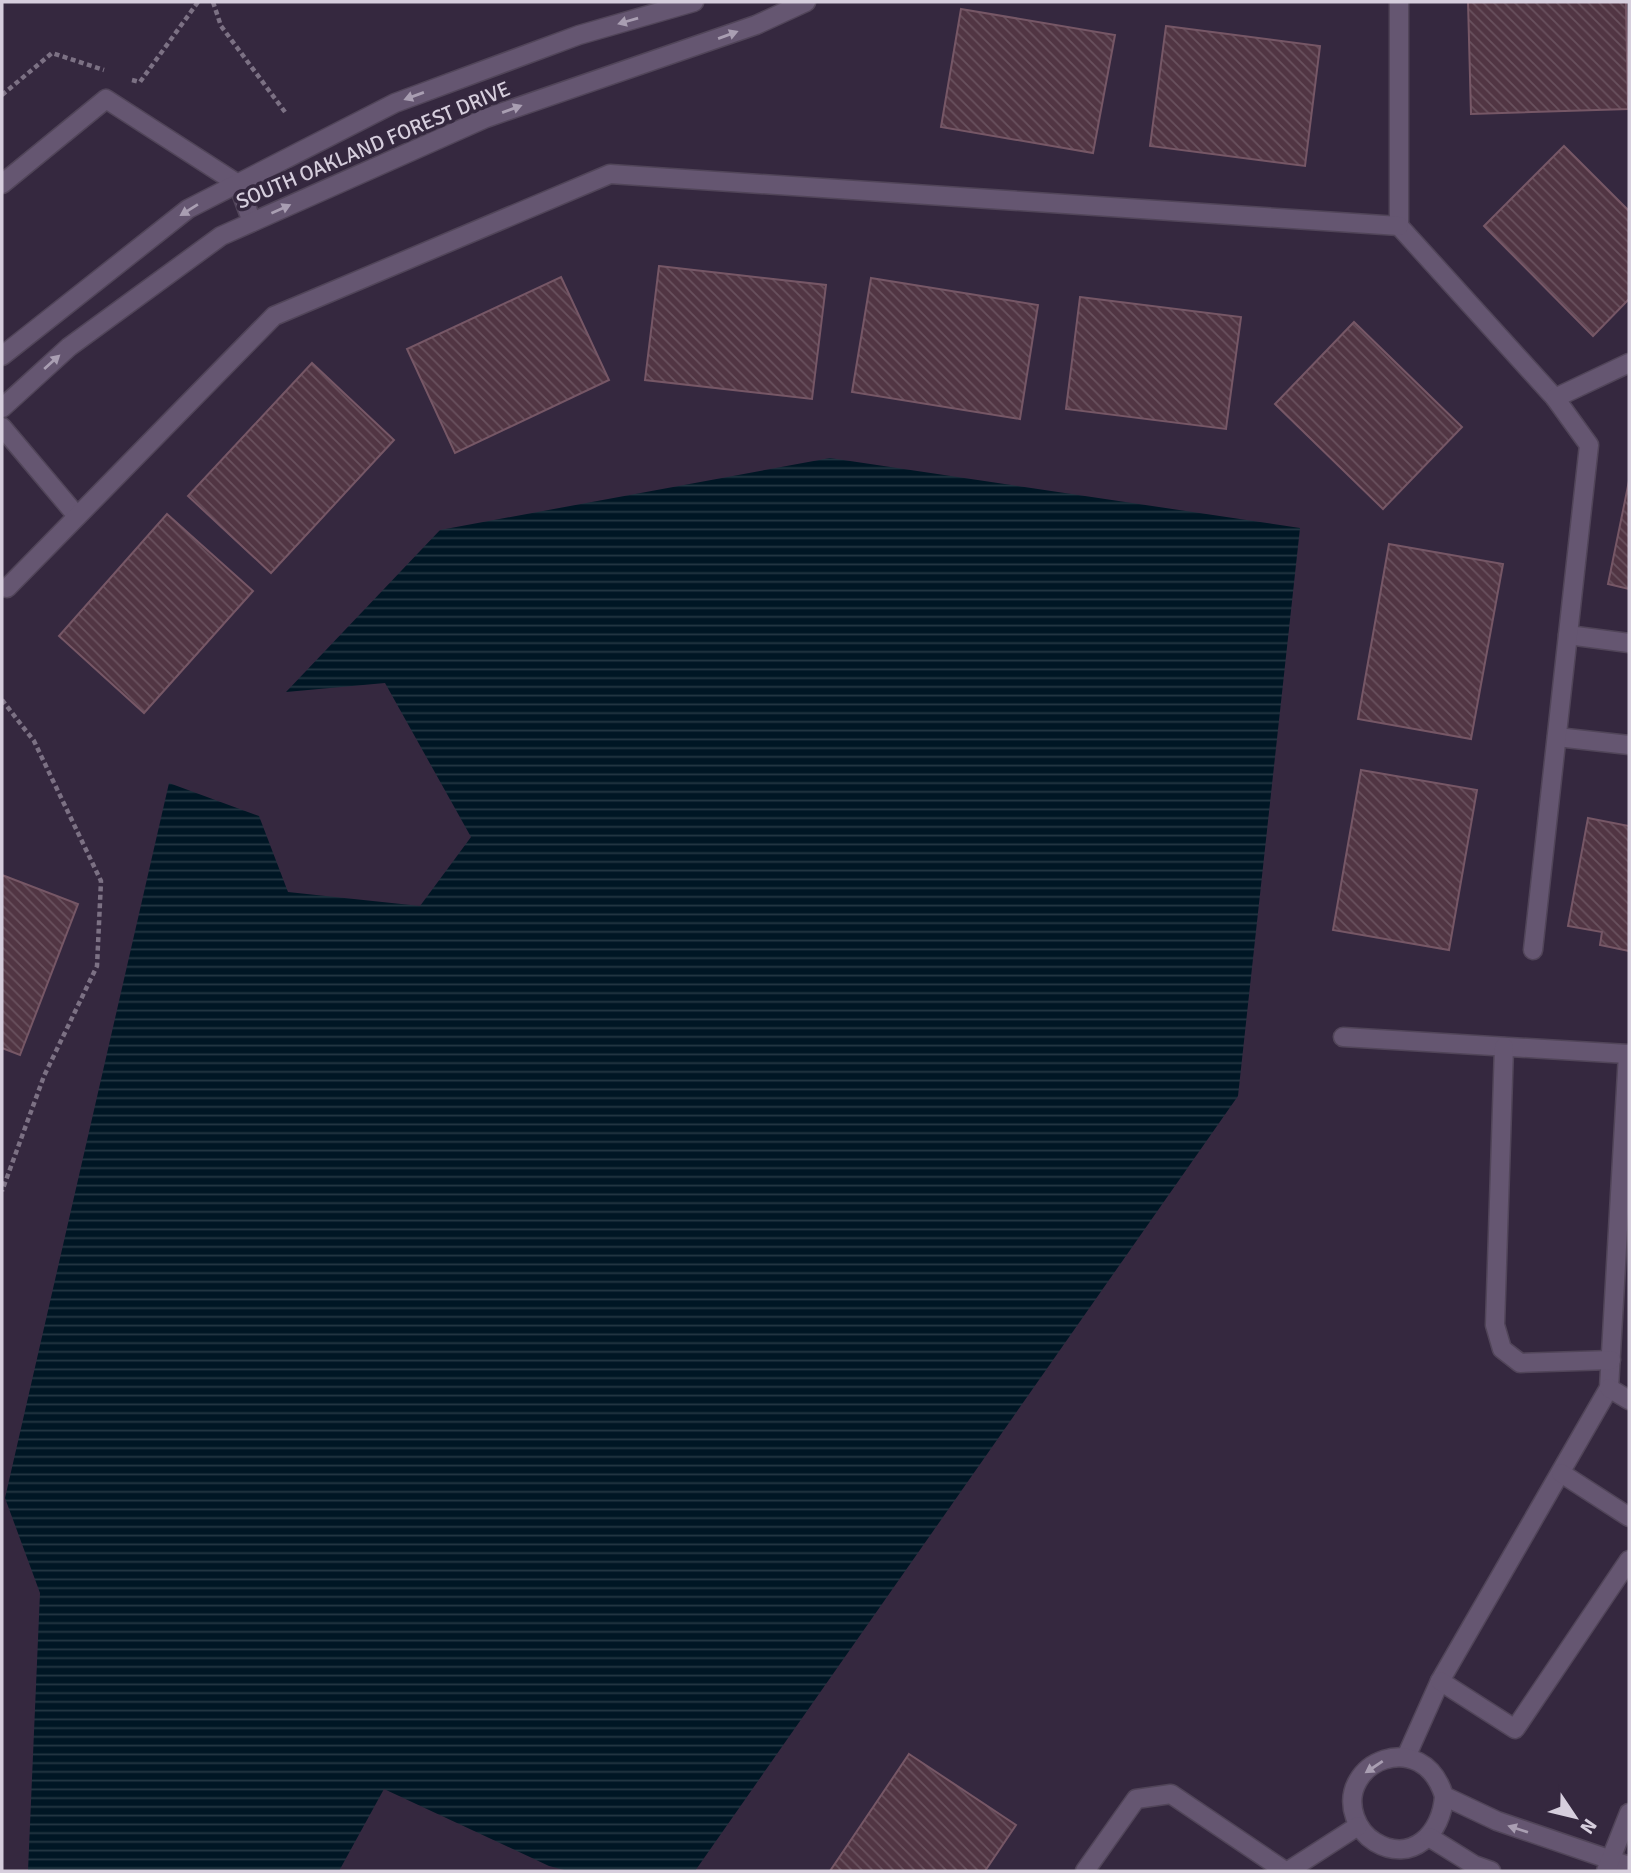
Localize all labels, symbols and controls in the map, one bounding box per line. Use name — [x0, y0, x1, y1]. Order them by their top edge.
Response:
one-way arrow — [618, 16, 639, 26]
one-way arrow — [717, 30, 738, 41]
street label: SOUTH OAKLAND FOREST DRIVE — [232, 75, 514, 215]
one-way arrow — [403, 91, 424, 102]
one-way arrow — [502, 103, 523, 114]
one-way arrow — [180, 203, 199, 216]
one-way arrow — [271, 203, 292, 214]
one-way arrow — [43, 354, 61, 370]
one-way arrow — [1364, 1760, 1384, 1773]
north arrow — [1540, 1782, 1610, 1852]
text: N — [1574, 1814, 1602, 1838]
one-way arrow — [1507, 1823, 1528, 1834]

